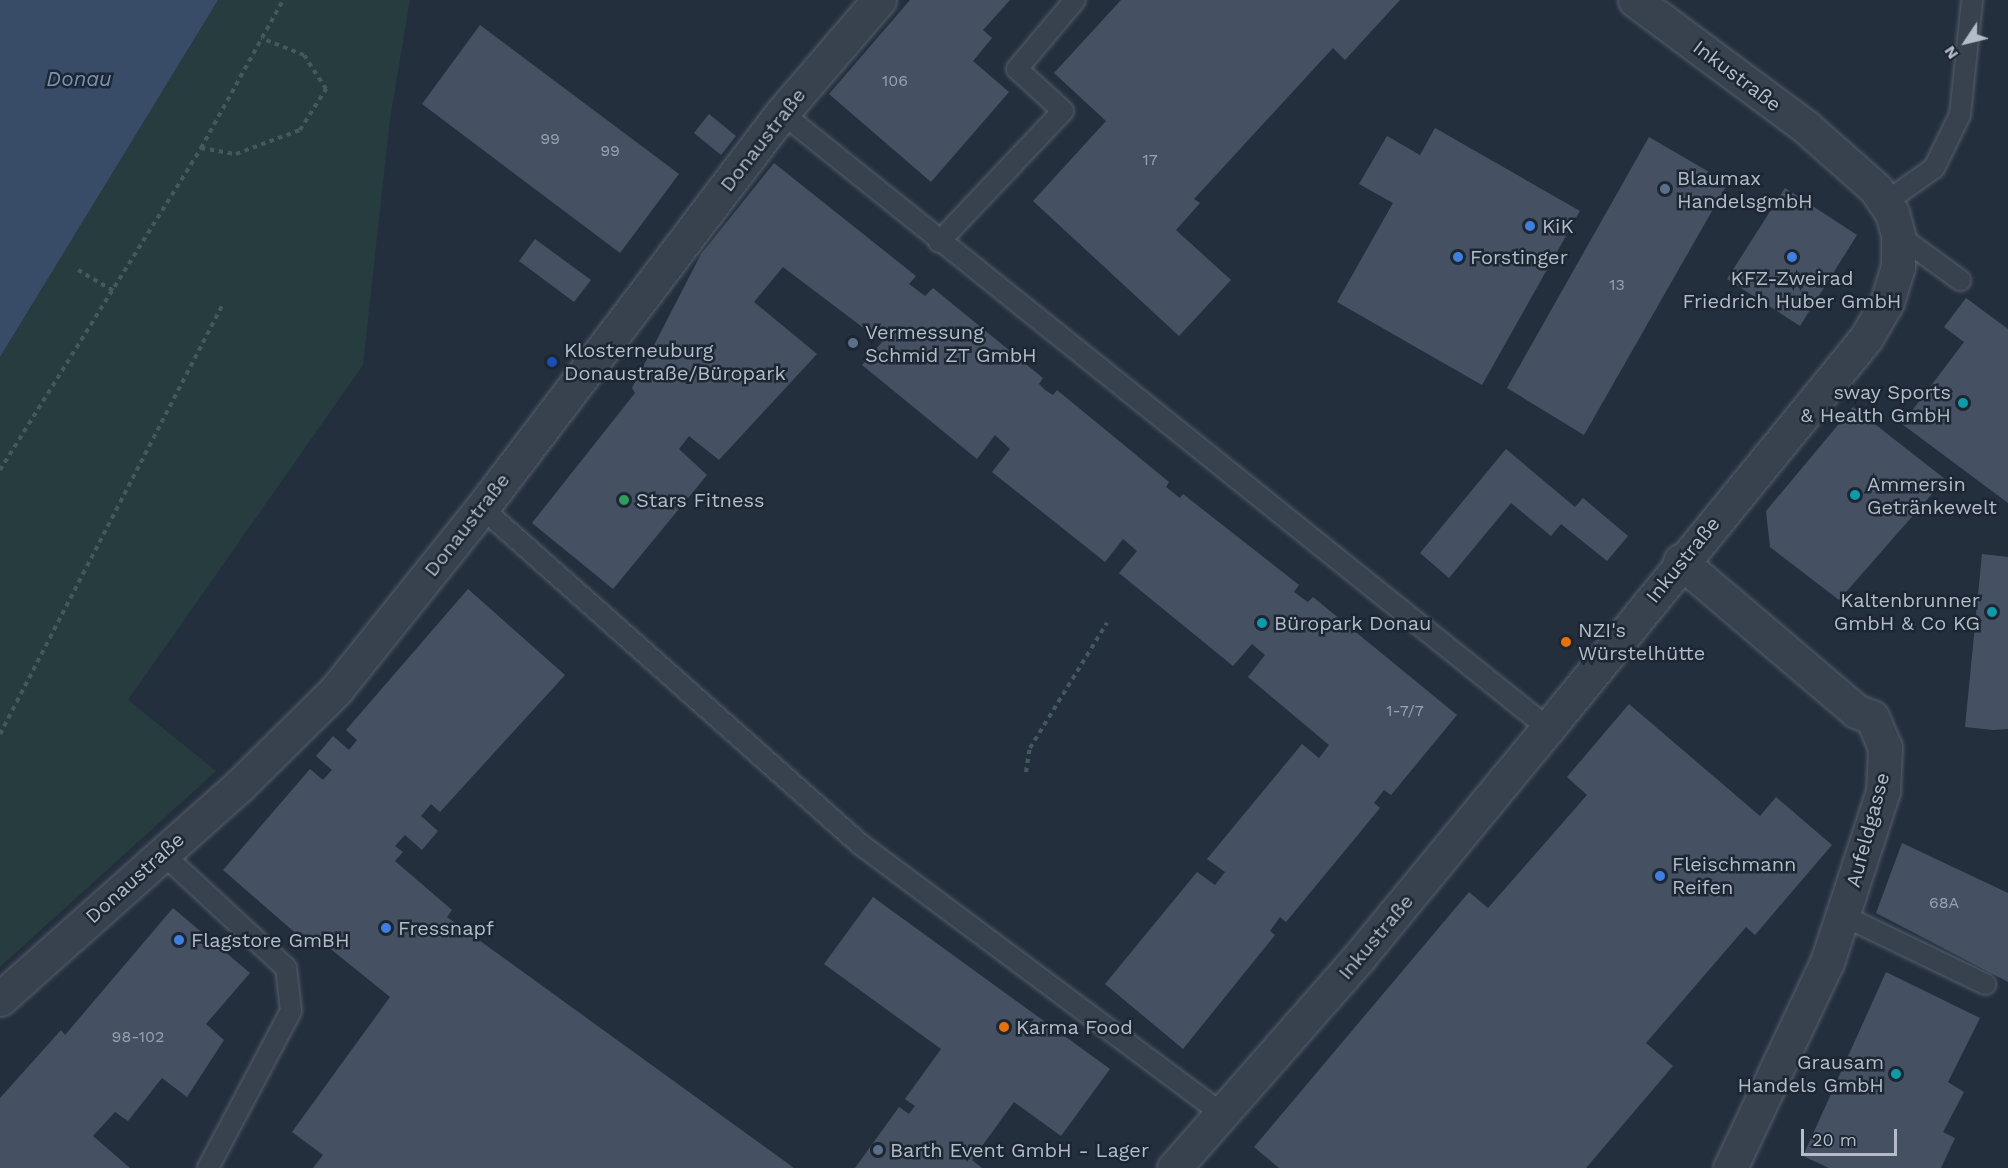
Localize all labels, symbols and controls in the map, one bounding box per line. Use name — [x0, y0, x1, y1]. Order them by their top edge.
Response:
north arrow — [1936, 12, 1996, 72]
street label: Inkustraße — [1688, 35, 1786, 117]
text: N — [1940, 42, 1962, 63]
water label: Donau — [46, 66, 112, 92]
house number: 106 — [882, 71, 908, 91]
street label: Donaustraße — [715, 84, 811, 196]
house number: 99 — [540, 129, 560, 149]
house number: 99 — [600, 141, 620, 161]
house number: 17 — [1142, 150, 1158, 170]
place label: Blaumax HandelsgmbH — [1677, 166, 1813, 213]
marker: Blaumax HandelsgmbH — [1658, 182, 1672, 196]
place label: KiK — [1542, 214, 1574, 238]
marker: KiK — [1523, 219, 1537, 233]
place label: Forstinger — [1470, 245, 1568, 269]
marker: Forstinger — [1451, 250, 1465, 264]
marker: KFZ-Zweirad Friedrich Huber GmbH — [1785, 250, 1799, 264]
place label: KFZ-Zweirad Friedrich Huber GmbH — [1682, 266, 1902, 313]
house number: 13 — [1609, 275, 1625, 295]
place label: Vermessung Schmid ZT GmbH — [865, 320, 1037, 367]
marker: Vermessung Schmid ZT GmbH — [846, 336, 860, 350]
place label: Klosterneuburg Donaustraße/Büropark — [564, 338, 786, 385]
marker: Klosterneuburg Donaustraße/Büropark — [545, 355, 559, 369]
place label: sway Sports & Health GmbH — [1800, 380, 1951, 427]
marker: sway Sports & Health GmbH — [1956, 396, 1970, 410]
street label: Donaustraße — [419, 469, 515, 581]
place label: Ammersin Getränkewelt — [1867, 472, 1997, 519]
place label: Stars Fitness — [636, 488, 765, 512]
marker: Ammersin Getränkewelt — [1848, 488, 1862, 502]
marker: Stars Fitness — [617, 493, 631, 507]
street label: Inkustraße — [1641, 512, 1725, 608]
place label: Kaltenbrunner GmbH & Co KG — [1834, 588, 1980, 635]
marker: Kaltenbrunner GmbH & Co KG — [1985, 605, 1999, 619]
place label: Büropark Donau — [1274, 611, 1432, 635]
marker: Büropark Donau — [1255, 616, 1269, 630]
place label: NZI's Würstelhütte — [1578, 618, 1705, 665]
marker: NZI's Würstelhütte — [1559, 635, 1573, 649]
house number: 1-7/7 — [1386, 701, 1424, 721]
street label: Aufeldgasse — [1841, 770, 1895, 890]
street label: Donaustraße — [81, 827, 189, 929]
place label: Fleischmann Reifen — [1672, 852, 1796, 899]
marker: Fleischmann Reifen — [1653, 869, 1667, 883]
street label: Inkustraße — [1333, 889, 1419, 985]
house number: 68A — [1929, 893, 1959, 913]
place label: Fressnapf — [398, 916, 494, 940]
marker: Fressnapf — [379, 921, 393, 935]
place label: Flagstore GmBH — [191, 928, 350, 952]
marker: Flagstore GmBH — [172, 933, 186, 947]
place label: Karma Food — [1016, 1015, 1133, 1039]
marker: Karma Food — [997, 1020, 1011, 1034]
house number: 98-102 — [112, 1027, 164, 1047]
place label: Grausam Handels GmbH — [1738, 1050, 1884, 1097]
marker: Grausam Handels GmbH — [1889, 1067, 1903, 1081]
scale bar — [1804, 1117, 1900, 1155]
text: 20 m — [1812, 1129, 1857, 1150]
place label: Barth Event GmbH - Lager — [890, 1138, 1149, 1162]
marker: Barth Event GmbH - Lager — [871, 1143, 885, 1157]

